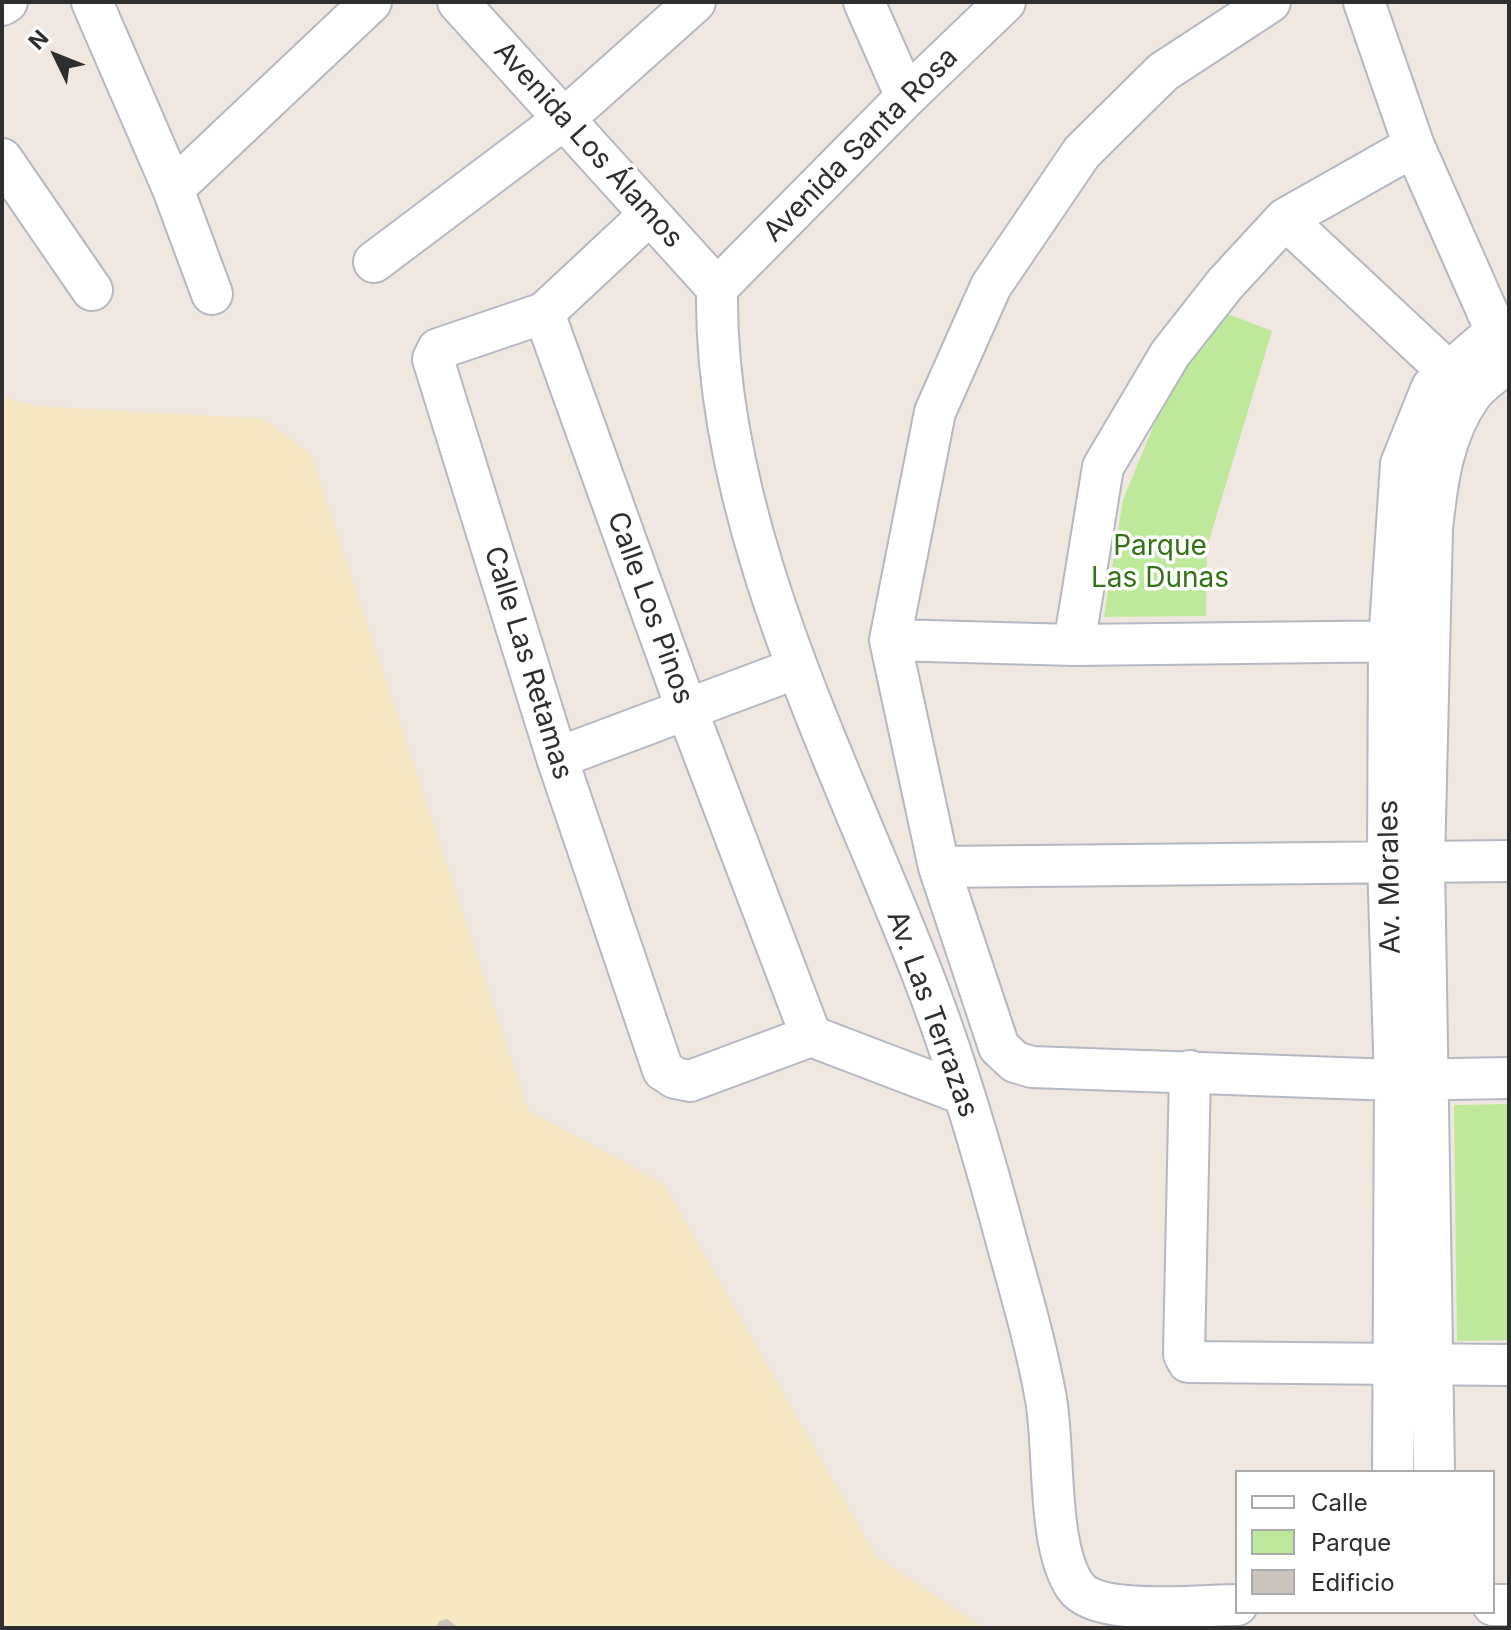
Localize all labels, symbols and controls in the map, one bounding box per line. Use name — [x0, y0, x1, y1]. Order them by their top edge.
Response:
north arrow — [16, 16, 96, 96]
text: N — [23, 25, 54, 55]
street label: Avenida Los Álamos — [486, 35, 690, 255]
street label: Avenida Santa Rosa — [757, 41, 965, 249]
street label: Calle Los Pinos — [600, 507, 700, 709]
park label: Parque Las Dunas — [1091, 530, 1229, 596]
street label: Calle Las Retamas — [477, 542, 579, 784]
street label: Av. Morales — [1372, 800, 1408, 954]
street label: Av. Las Terrazas — [879, 906, 985, 1122]
legend — [1235, 1470, 1495, 1614]
text: Calle — [1311, 1488, 1368, 1517]
text: Parque — [1311, 1528, 1391, 1557]
text: Edificio — [1311, 1568, 1395, 1597]

